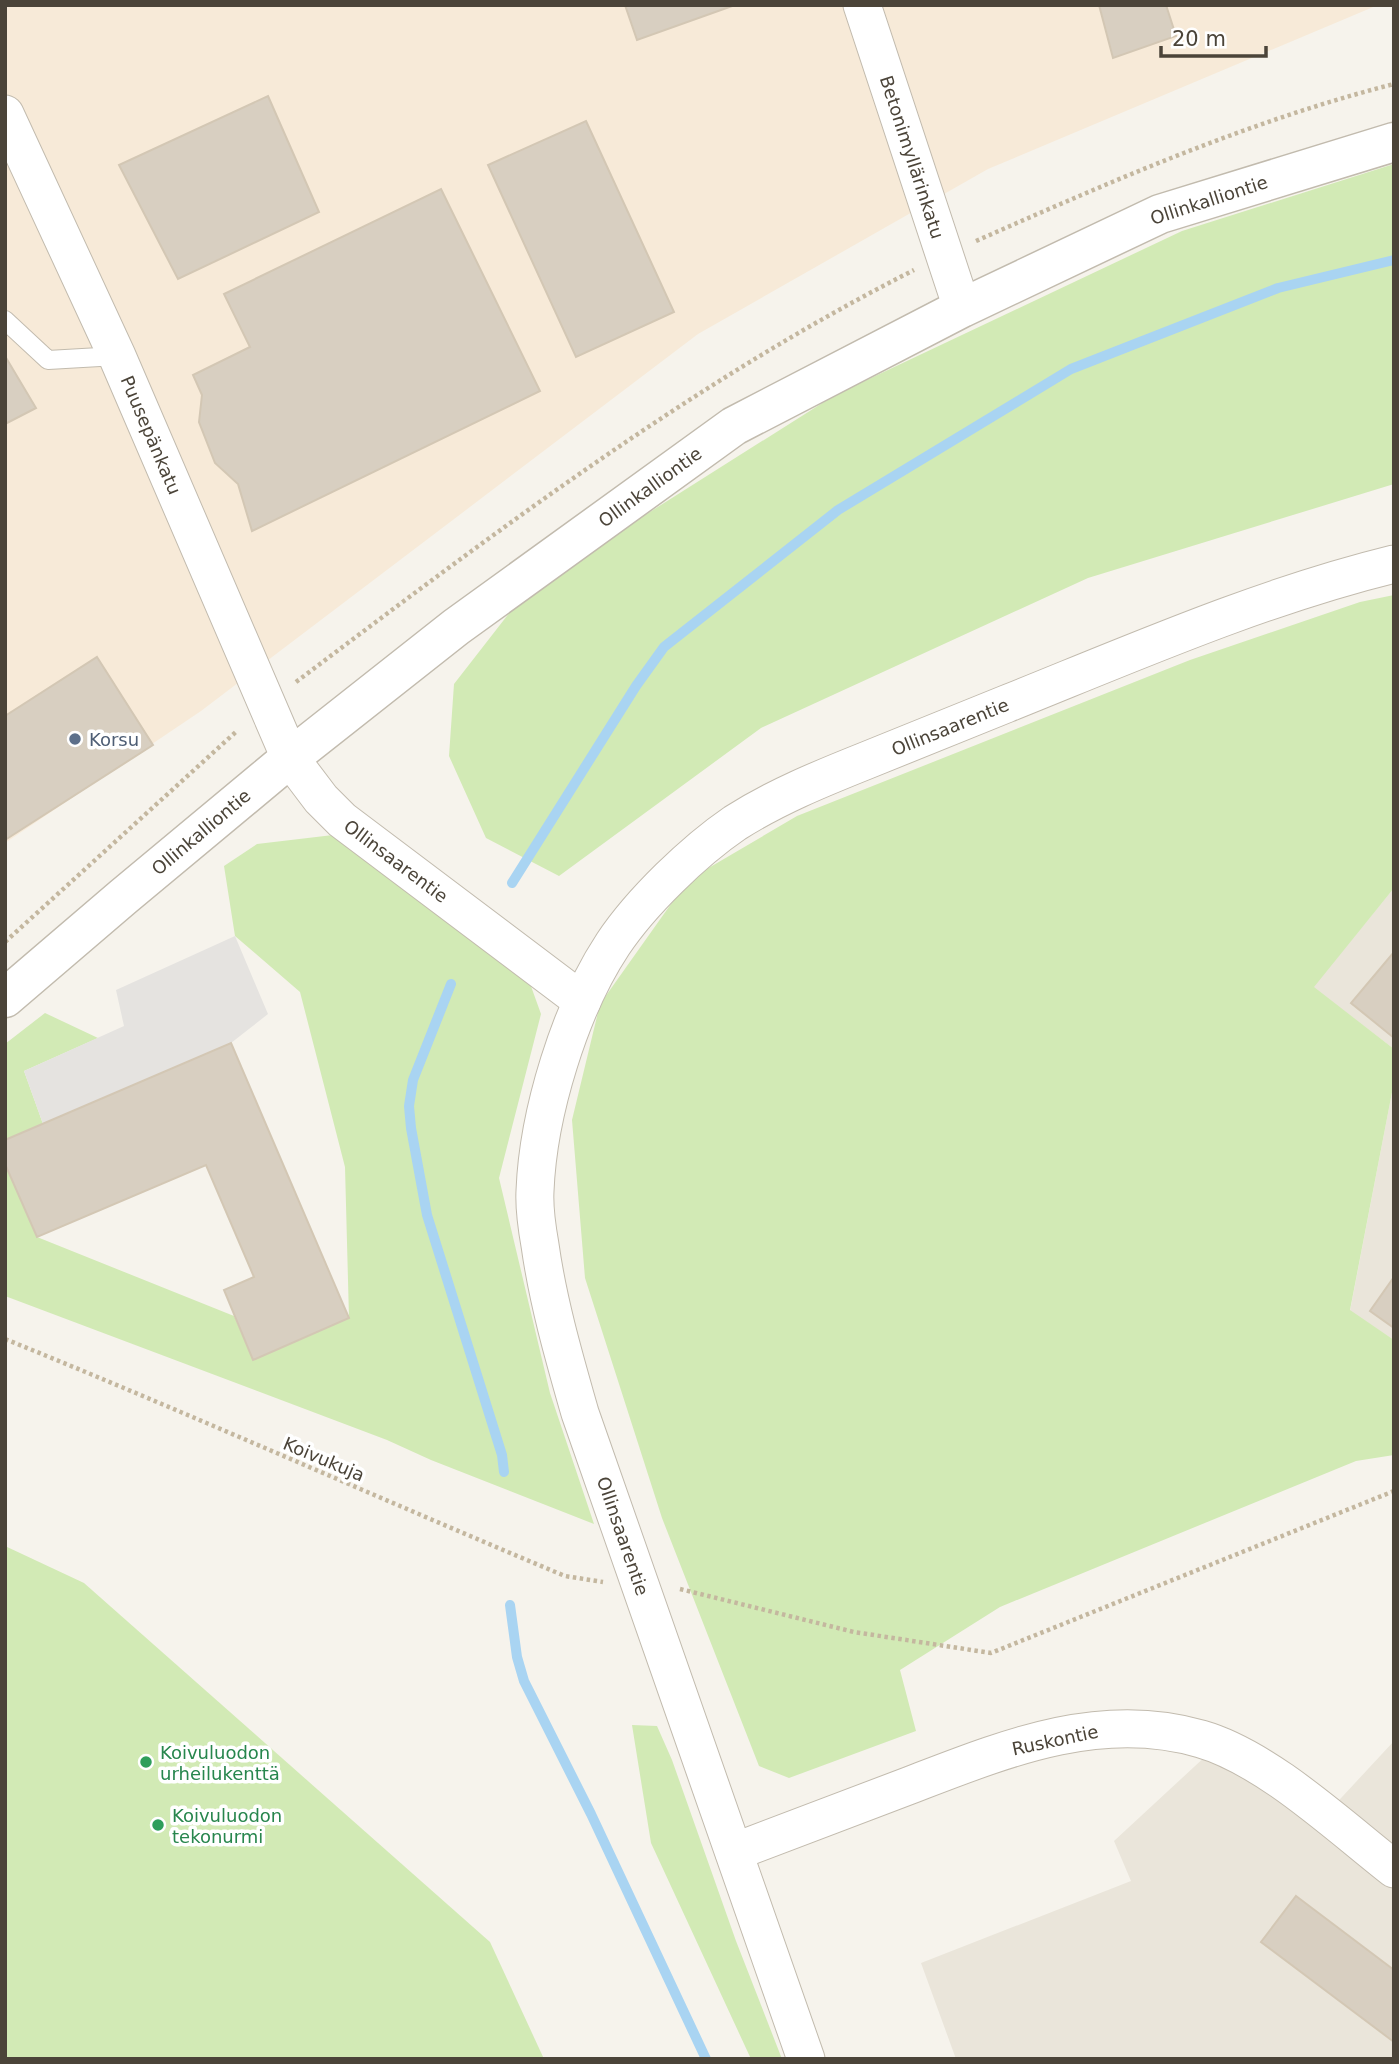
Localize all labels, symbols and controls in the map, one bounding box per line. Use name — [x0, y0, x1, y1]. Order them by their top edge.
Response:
scale bar — [1161, 14, 1266, 58]
text: 20 m — [1172, 27, 1226, 51]
street label: Betonimyllärinkatu — [876, 73, 948, 241]
street label: Ollinkalliontie — [1148, 171, 1270, 229]
street label: Puusepänkatu — [116, 372, 186, 498]
street label: Ollinkalliontie — [594, 443, 706, 531]
street label: Ollinsaarentie — [888, 694, 1012, 760]
place label: Korsu — [89, 729, 139, 750]
marker: Korsu — [67, 731, 83, 747]
street label: Ollinkalliontie — [147, 785, 255, 879]
street label: Ollinsaarentie — [340, 815, 452, 907]
street label: Koivukuja — [280, 1432, 368, 1486]
street label: Ollinsaarentie — [593, 1474, 653, 1598]
street label: Ruskontie — [1010, 1721, 1100, 1759]
place label: Koivuluodon urheilukenttä — [160, 1742, 280, 1784]
marker: Koivuluodon urheilukenttä — [138, 1754, 154, 1770]
place label: Koivuluodon tekonurmi — [172, 1805, 282, 1847]
marker: Koivuluodon tekonurmi — [150, 1817, 166, 1833]

